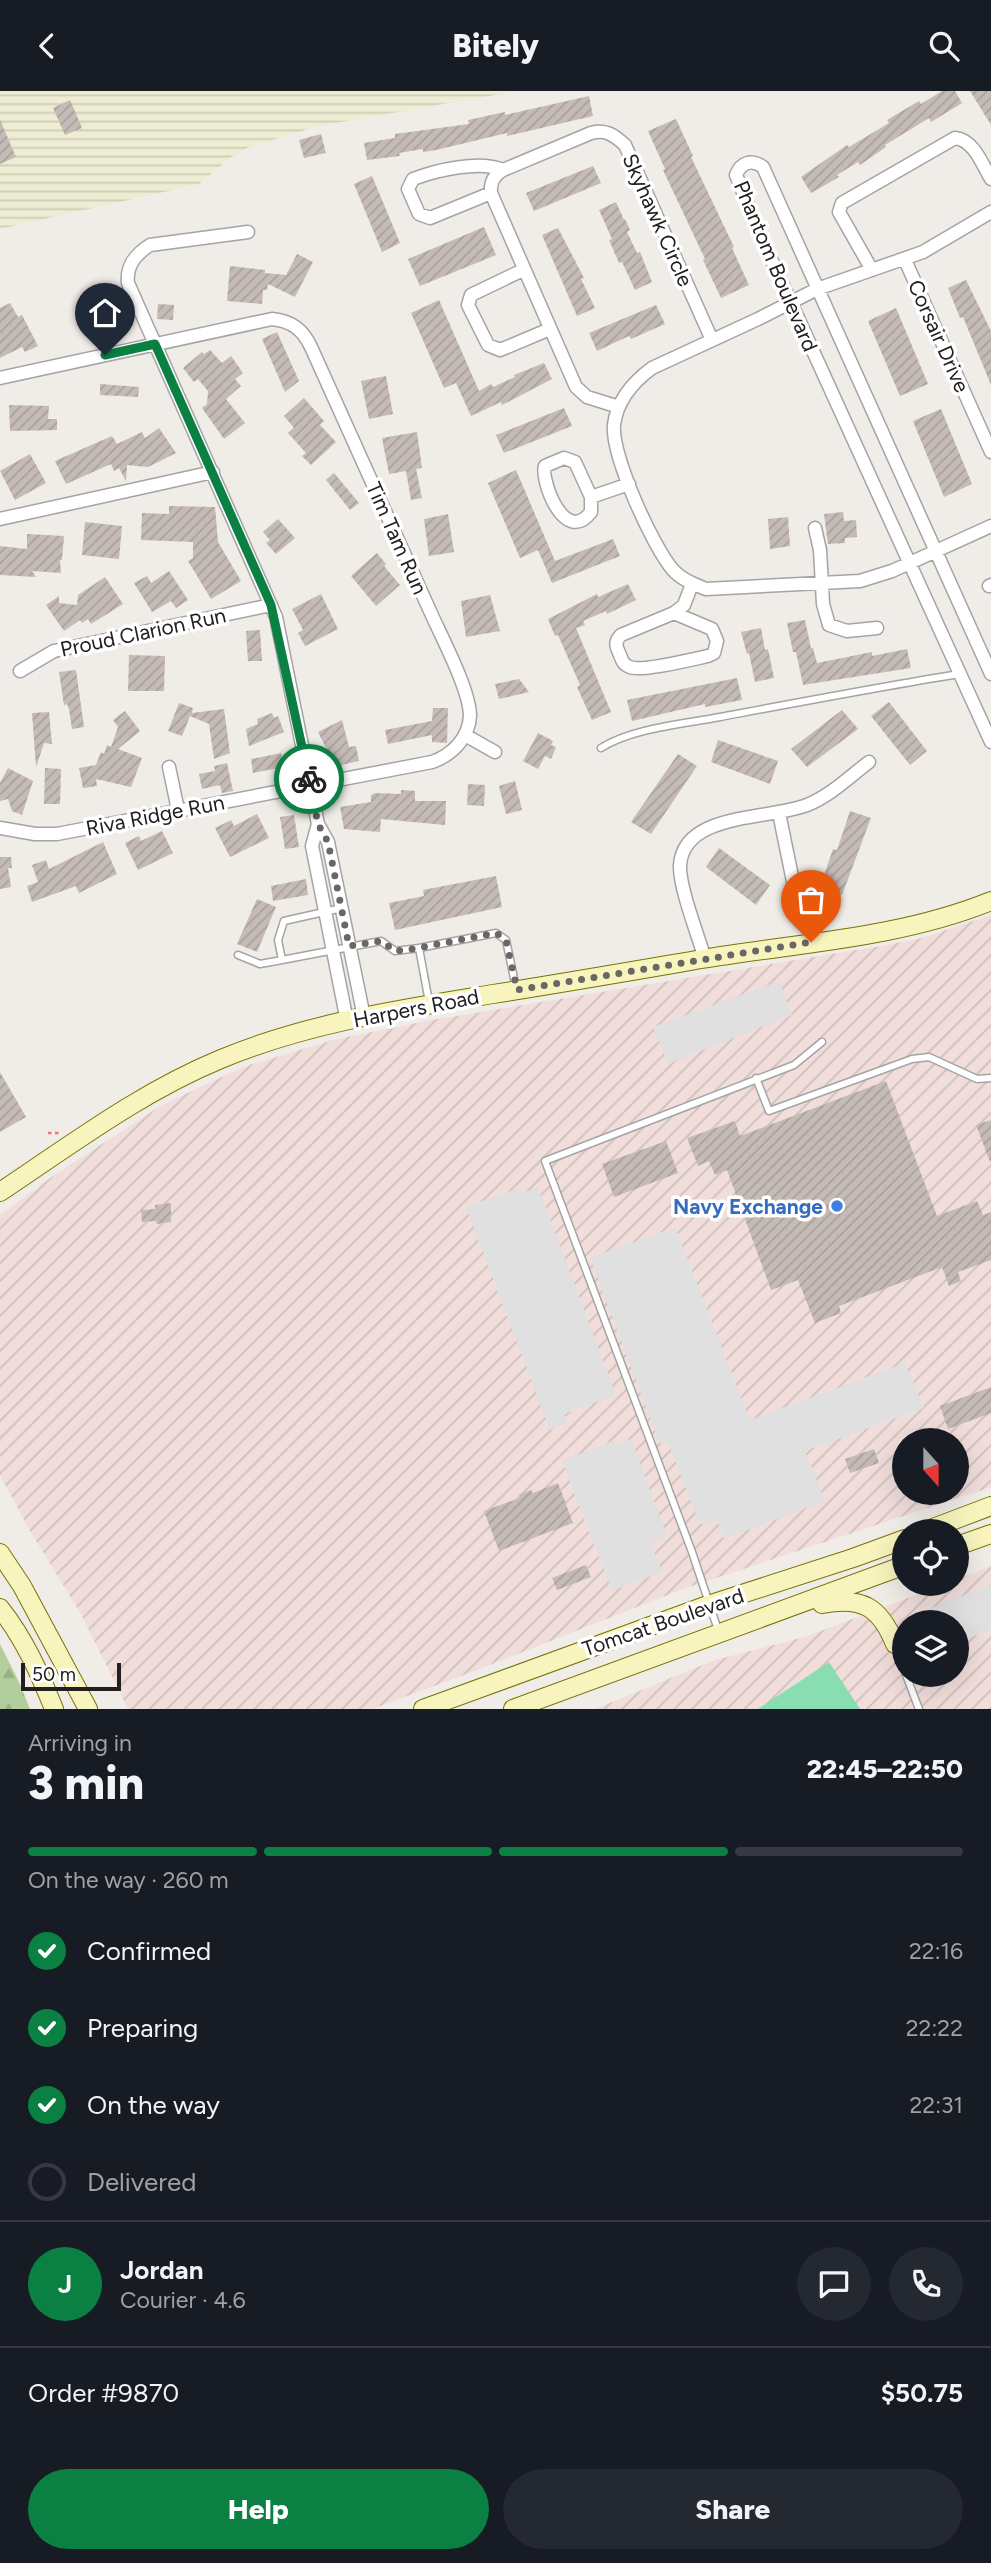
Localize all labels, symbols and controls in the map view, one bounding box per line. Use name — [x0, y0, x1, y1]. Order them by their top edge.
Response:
icon: back — [28, 27, 66, 65]
text: Bitely — [452, 27, 539, 65]
icon: search — [925, 27, 963, 65]
street label: Skyhawk Circle — [618, 150, 698, 290]
street label: Phantom Boulevard — [729, 177, 823, 355]
street label: Corsair Drive — [903, 276, 975, 396]
pin — [75, 283, 135, 355]
icon: home — [86, 294, 124, 332]
street label: Tim Tam Run — [361, 478, 433, 598]
street label: Proud Clarion Run — [58, 602, 228, 662]
courier — [274, 744, 344, 814]
icon: bike — [290, 760, 328, 798]
street label: Riva Ridge Run — [84, 789, 226, 841]
pin — [781, 870, 841, 942]
icon: bag — [792, 881, 830, 919]
street label: Harpers Road — [351, 984, 481, 1032]
place label: Navy Exchange — [673, 1194, 823, 1219]
marker: Navy Exchange — [829, 1198, 845, 1214]
north arrow — [892, 1428, 970, 1505]
map controls — [892, 1428, 969, 1687]
button: locate — [892, 1519, 969, 1596]
street label: Tomcat Boulevard — [579, 1583, 747, 1661]
button: layers — [892, 1610, 969, 1687]
scale bar — [21, 1660, 121, 1692]
text: 50 m — [32, 1663, 76, 1686]
text: Arriving in — [28, 1729, 132, 1757]
text: 22:45–22:50 — [807, 1753, 963, 1785]
text: 3 min — [28, 1755, 144, 1811]
text: On the way · 260 m — [28, 1866, 229, 1894]
icon: check — [28, 1932, 66, 1970]
text: Confirmed — [87, 1935, 211, 1967]
text: 22:16 — [909, 1937, 963, 1965]
icon: check — [28, 2009, 66, 2047]
text: Preparing — [87, 2012, 198, 2044]
text: 22:22 — [906, 2014, 963, 2042]
icon: check — [28, 2086, 66, 2124]
text: On the way — [87, 2089, 220, 2121]
text: 22:31 — [909, 2091, 963, 2119]
text: Delivered — [87, 2166, 196, 2198]
button: chat — [797, 2247, 871, 2321]
button: phone — [889, 2247, 963, 2321]
text: Jordan — [120, 2254, 203, 2286]
text: J — [58, 2268, 72, 2300]
text: Courier · 4.6 — [120, 2286, 246, 2314]
text: Order #9870 — [28, 2377, 179, 2409]
text: $50.75 — [881, 2377, 963, 2409]
button: Help — [28, 2469, 489, 2549]
button: Share — [503, 2469, 963, 2549]

